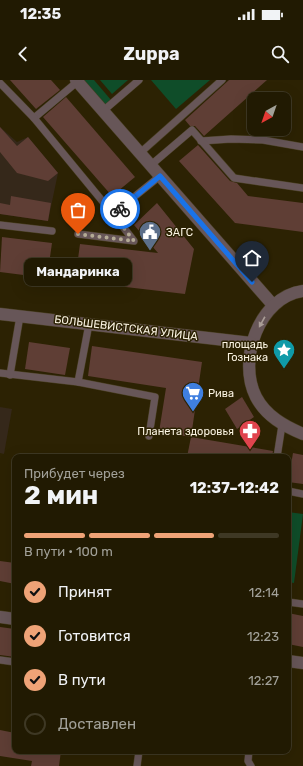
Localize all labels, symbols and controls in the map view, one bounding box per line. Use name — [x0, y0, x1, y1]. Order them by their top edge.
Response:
text: 12:35 — [20, 5, 61, 23]
icon: back — [12, 43, 34, 65]
text: Zuppa — [123, 43, 180, 65]
icon: search — [269, 43, 291, 65]
north arrow — [247, 92, 291, 136]
map controls — [247, 92, 291, 136]
courier — [100, 189, 140, 229]
pin — [61, 193, 95, 234]
icon: bike — [109, 198, 131, 220]
icon: bag — [67, 199, 89, 221]
public building icon: ЗАГС — [137, 219, 163, 252]
place label: ЗАГС — [166, 226, 193, 239]
pin — [235, 241, 269, 282]
icon: home — [241, 247, 263, 269]
callout: Мандаринка — [24, 258, 132, 286]
text: Мандаринка — [36, 264, 120, 279]
street label: БОЛЬШЕВИСТСКАЯ УЛИЦА — [54, 313, 199, 343]
one-way arrow — [259, 316, 266, 328]
place icon: площадь Гознака — [271, 337, 297, 370]
place label: площадь Гознака — [222, 338, 268, 364]
supermarket icon: Рива — [180, 380, 206, 413]
place label: Рива — [208, 387, 234, 400]
pharmacy icon: Планета здоровья — [237, 418, 263, 451]
place label: Планета здоровья — [137, 425, 234, 438]
text: Прибудет через — [24, 466, 125, 481]
text: 12:37–12:42 — [190, 479, 279, 497]
text: 2 мин — [24, 480, 98, 511]
text: В пути · 100 m — [24, 544, 113, 559]
icon: check — [24, 581, 46, 603]
text: Принят — [58, 583, 112, 601]
text: 12:14 — [249, 585, 279, 600]
icon: check — [24, 625, 46, 647]
text: Готовится — [58, 627, 131, 645]
text: 12:23 — [247, 629, 279, 644]
icon: check — [24, 669, 46, 691]
text: В пути — [58, 671, 106, 689]
text: 12:27 — [248, 673, 279, 688]
text: Доставлен — [58, 715, 136, 733]

